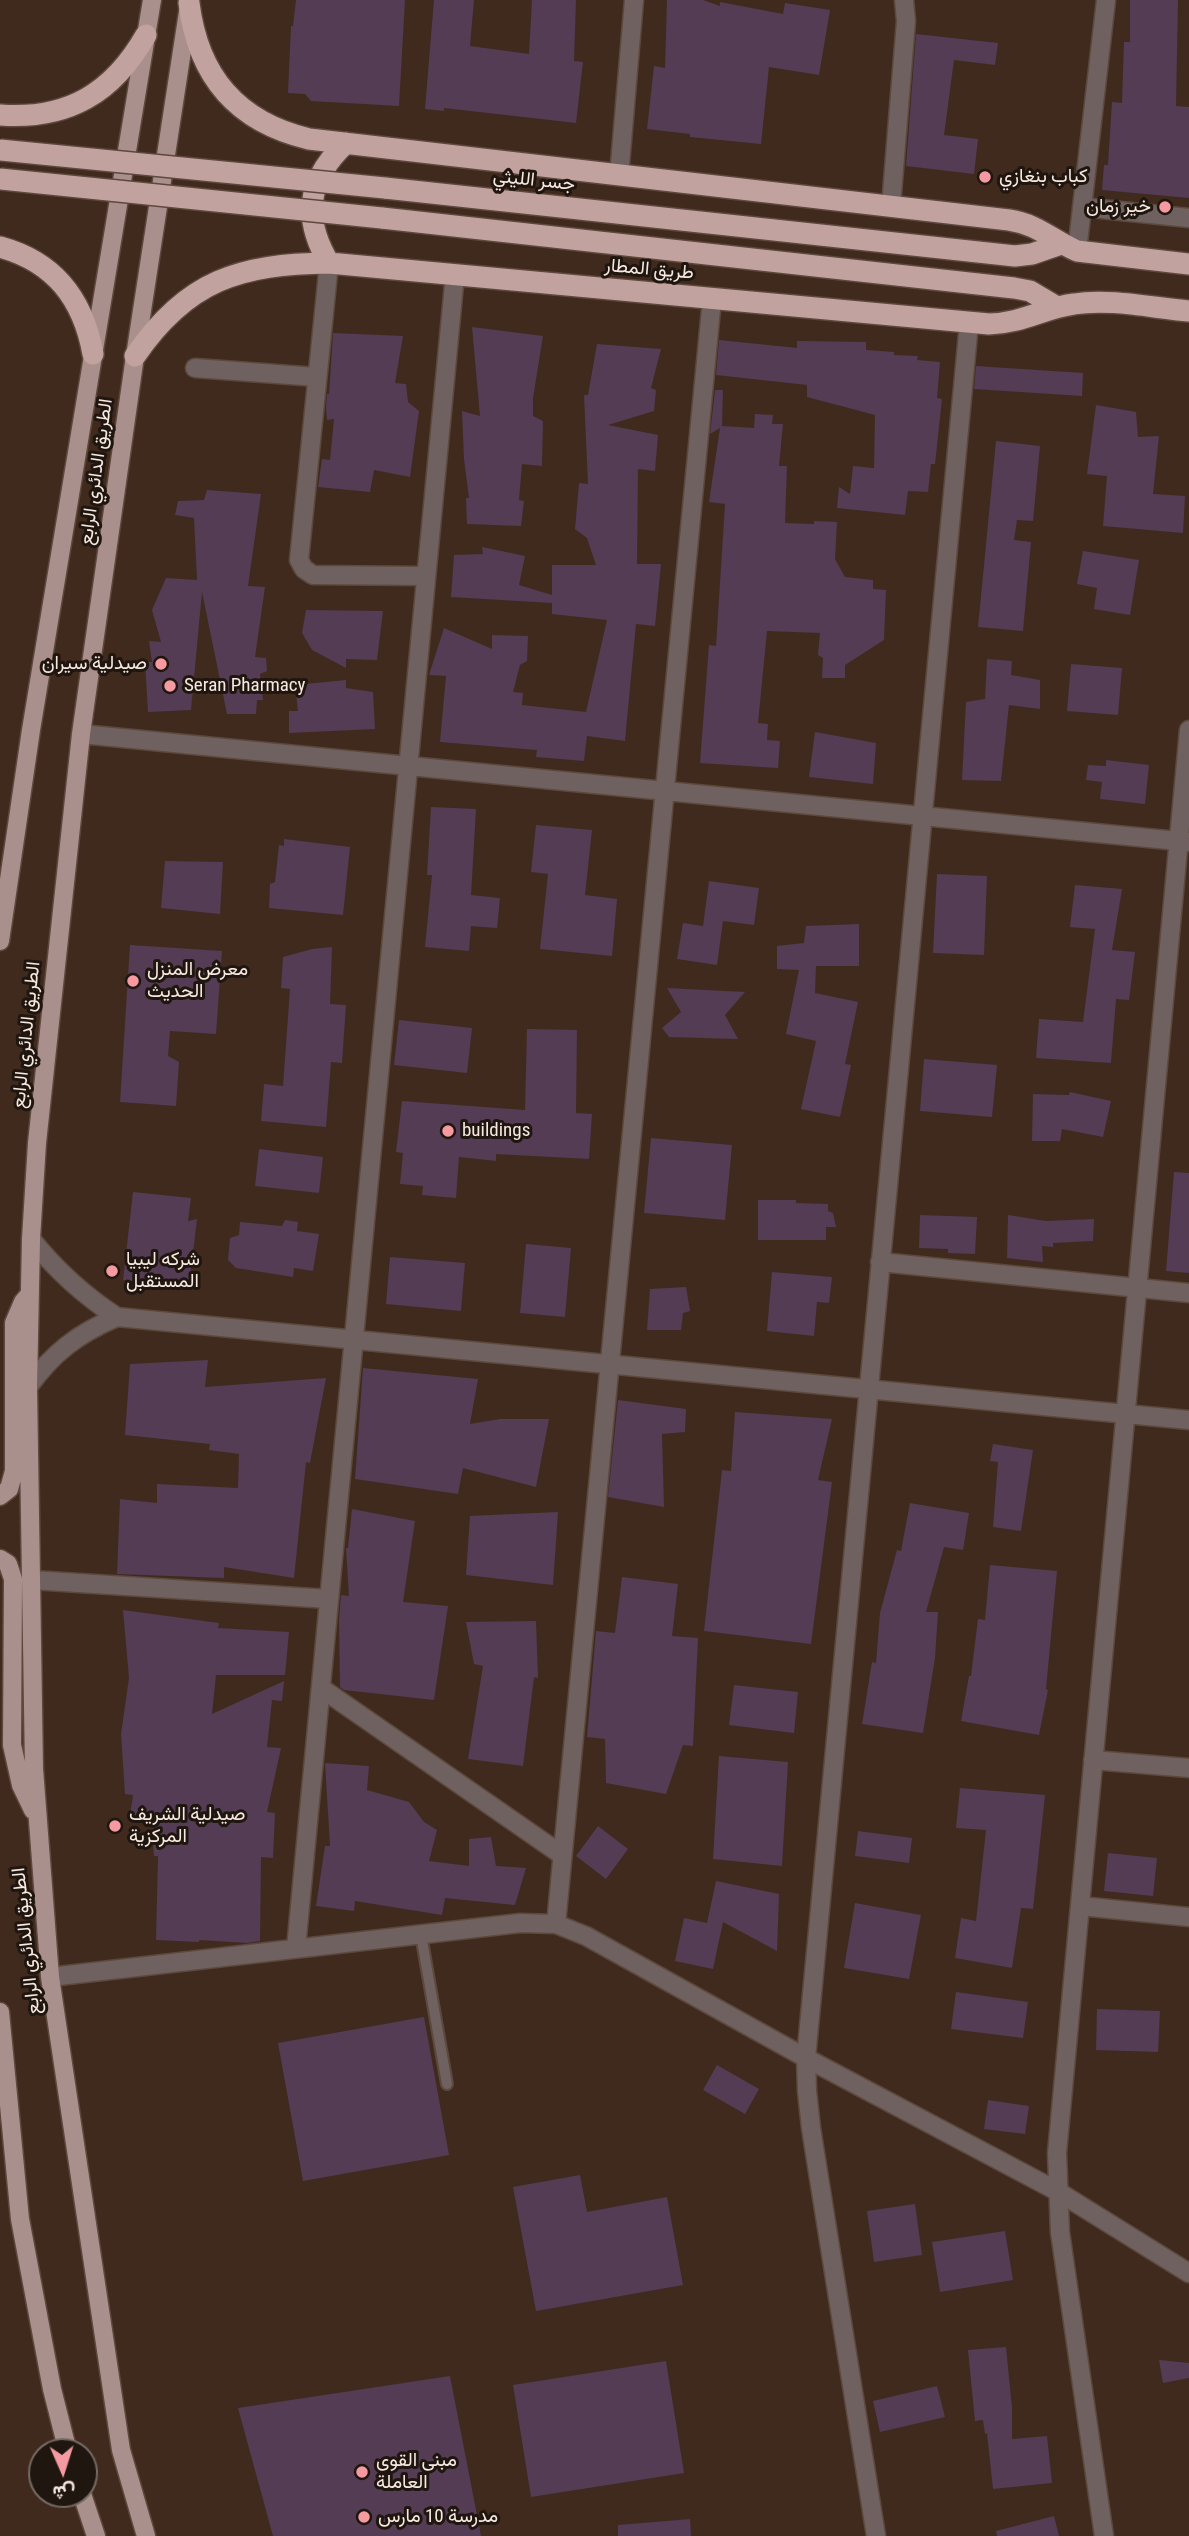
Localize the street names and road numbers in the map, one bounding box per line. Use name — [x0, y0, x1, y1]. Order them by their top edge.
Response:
street label: جسر الليثي — [492, 165, 576, 197]
street label: طريق المطار — [603, 255, 695, 285]
street label: الطريق الدائري الرابع — [75, 397, 119, 547]
street label: الطريق الدائري الرابع — [8, 960, 46, 1110]
street label: الطريق الدائري الرابع — [8, 1866, 46, 2016]

